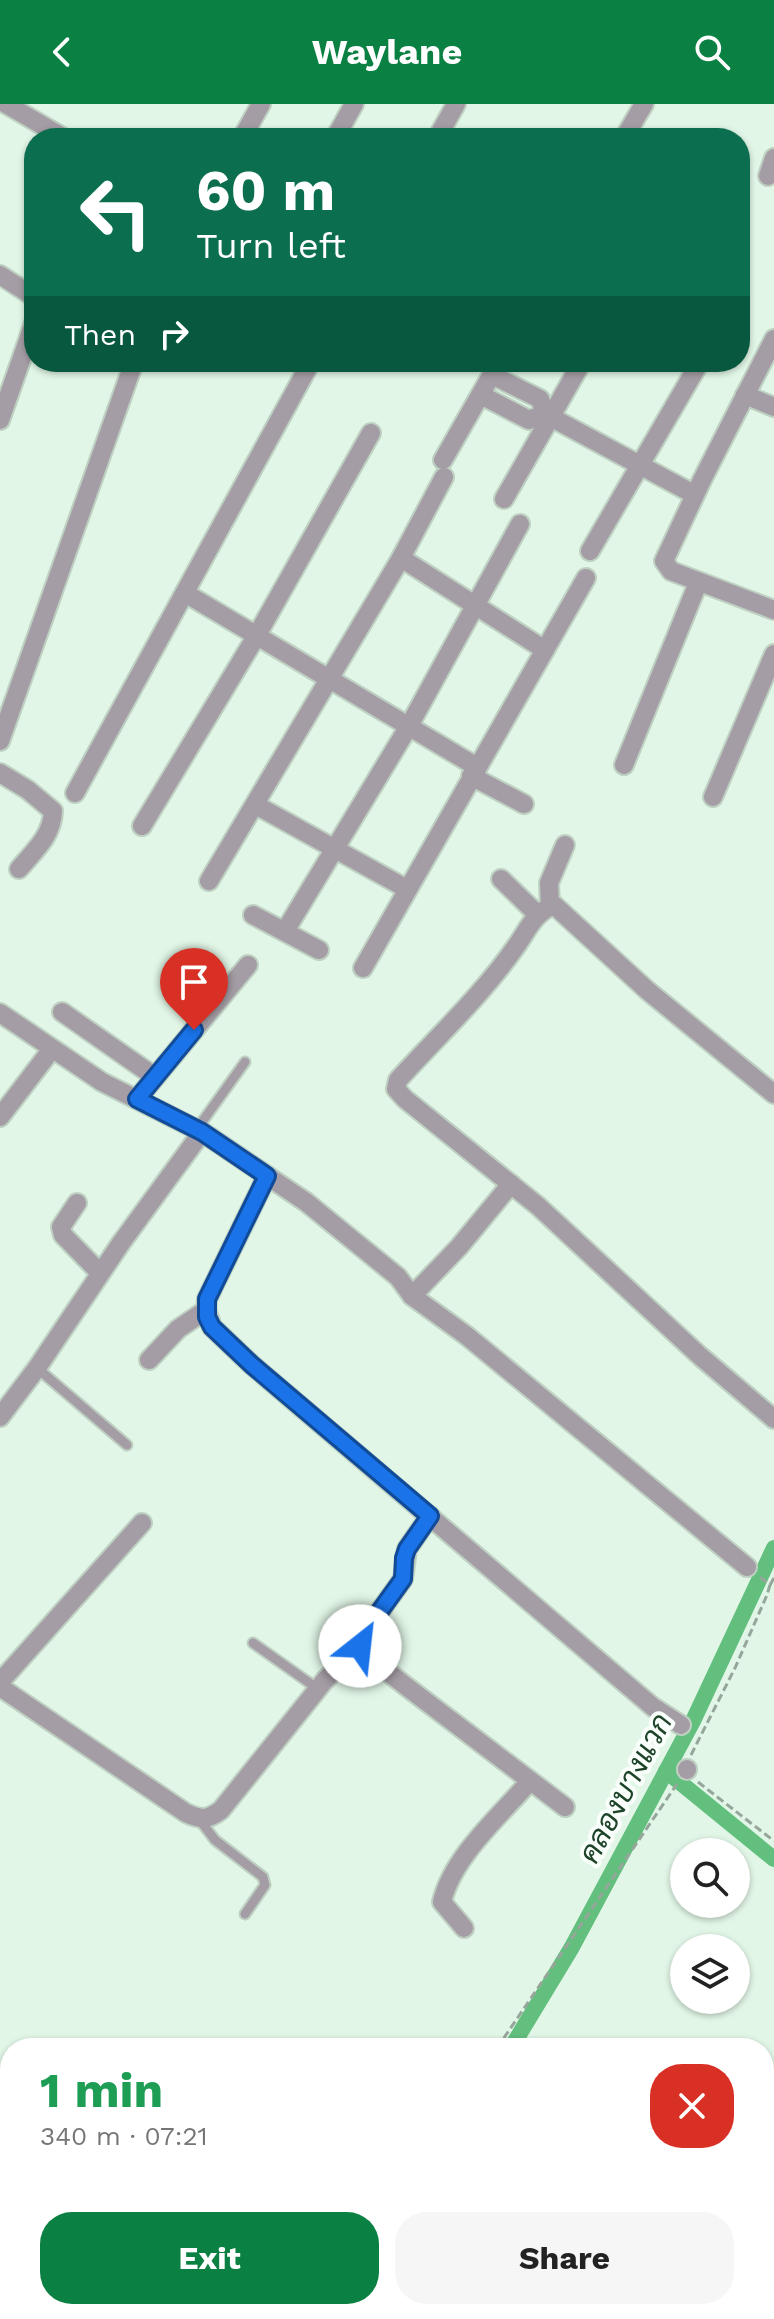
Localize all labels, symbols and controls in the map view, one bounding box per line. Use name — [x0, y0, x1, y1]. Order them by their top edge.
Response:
icon: back — [40, 30, 84, 74]
icon: search — [690, 30, 734, 74]
text: Waylane — [312, 31, 462, 73]
text: 60 m — [196, 158, 335, 224]
icon: left — [64, 160, 168, 264]
text: Turn left — [196, 225, 346, 267]
icon: right — [152, 312, 196, 356]
text: Then — [64, 317, 136, 352]
pin — [160, 948, 228, 1030]
icon: arrive — [172, 960, 216, 1004]
position arrow — [318, 1604, 402, 1688]
water label: คลองบางแวก — [571, 1707, 679, 1869]
map controls — [670, 1838, 750, 2014]
button: search — [670, 1838, 750, 1918]
button: layers — [670, 1934, 750, 2014]
text: 1 min — [40, 2062, 163, 2119]
button: close — [650, 2064, 734, 2148]
text: 340 m · 07:21 — [40, 2121, 208, 2151]
button: Exit — [40, 2212, 379, 2304]
button: Share — [395, 2212, 734, 2304]

